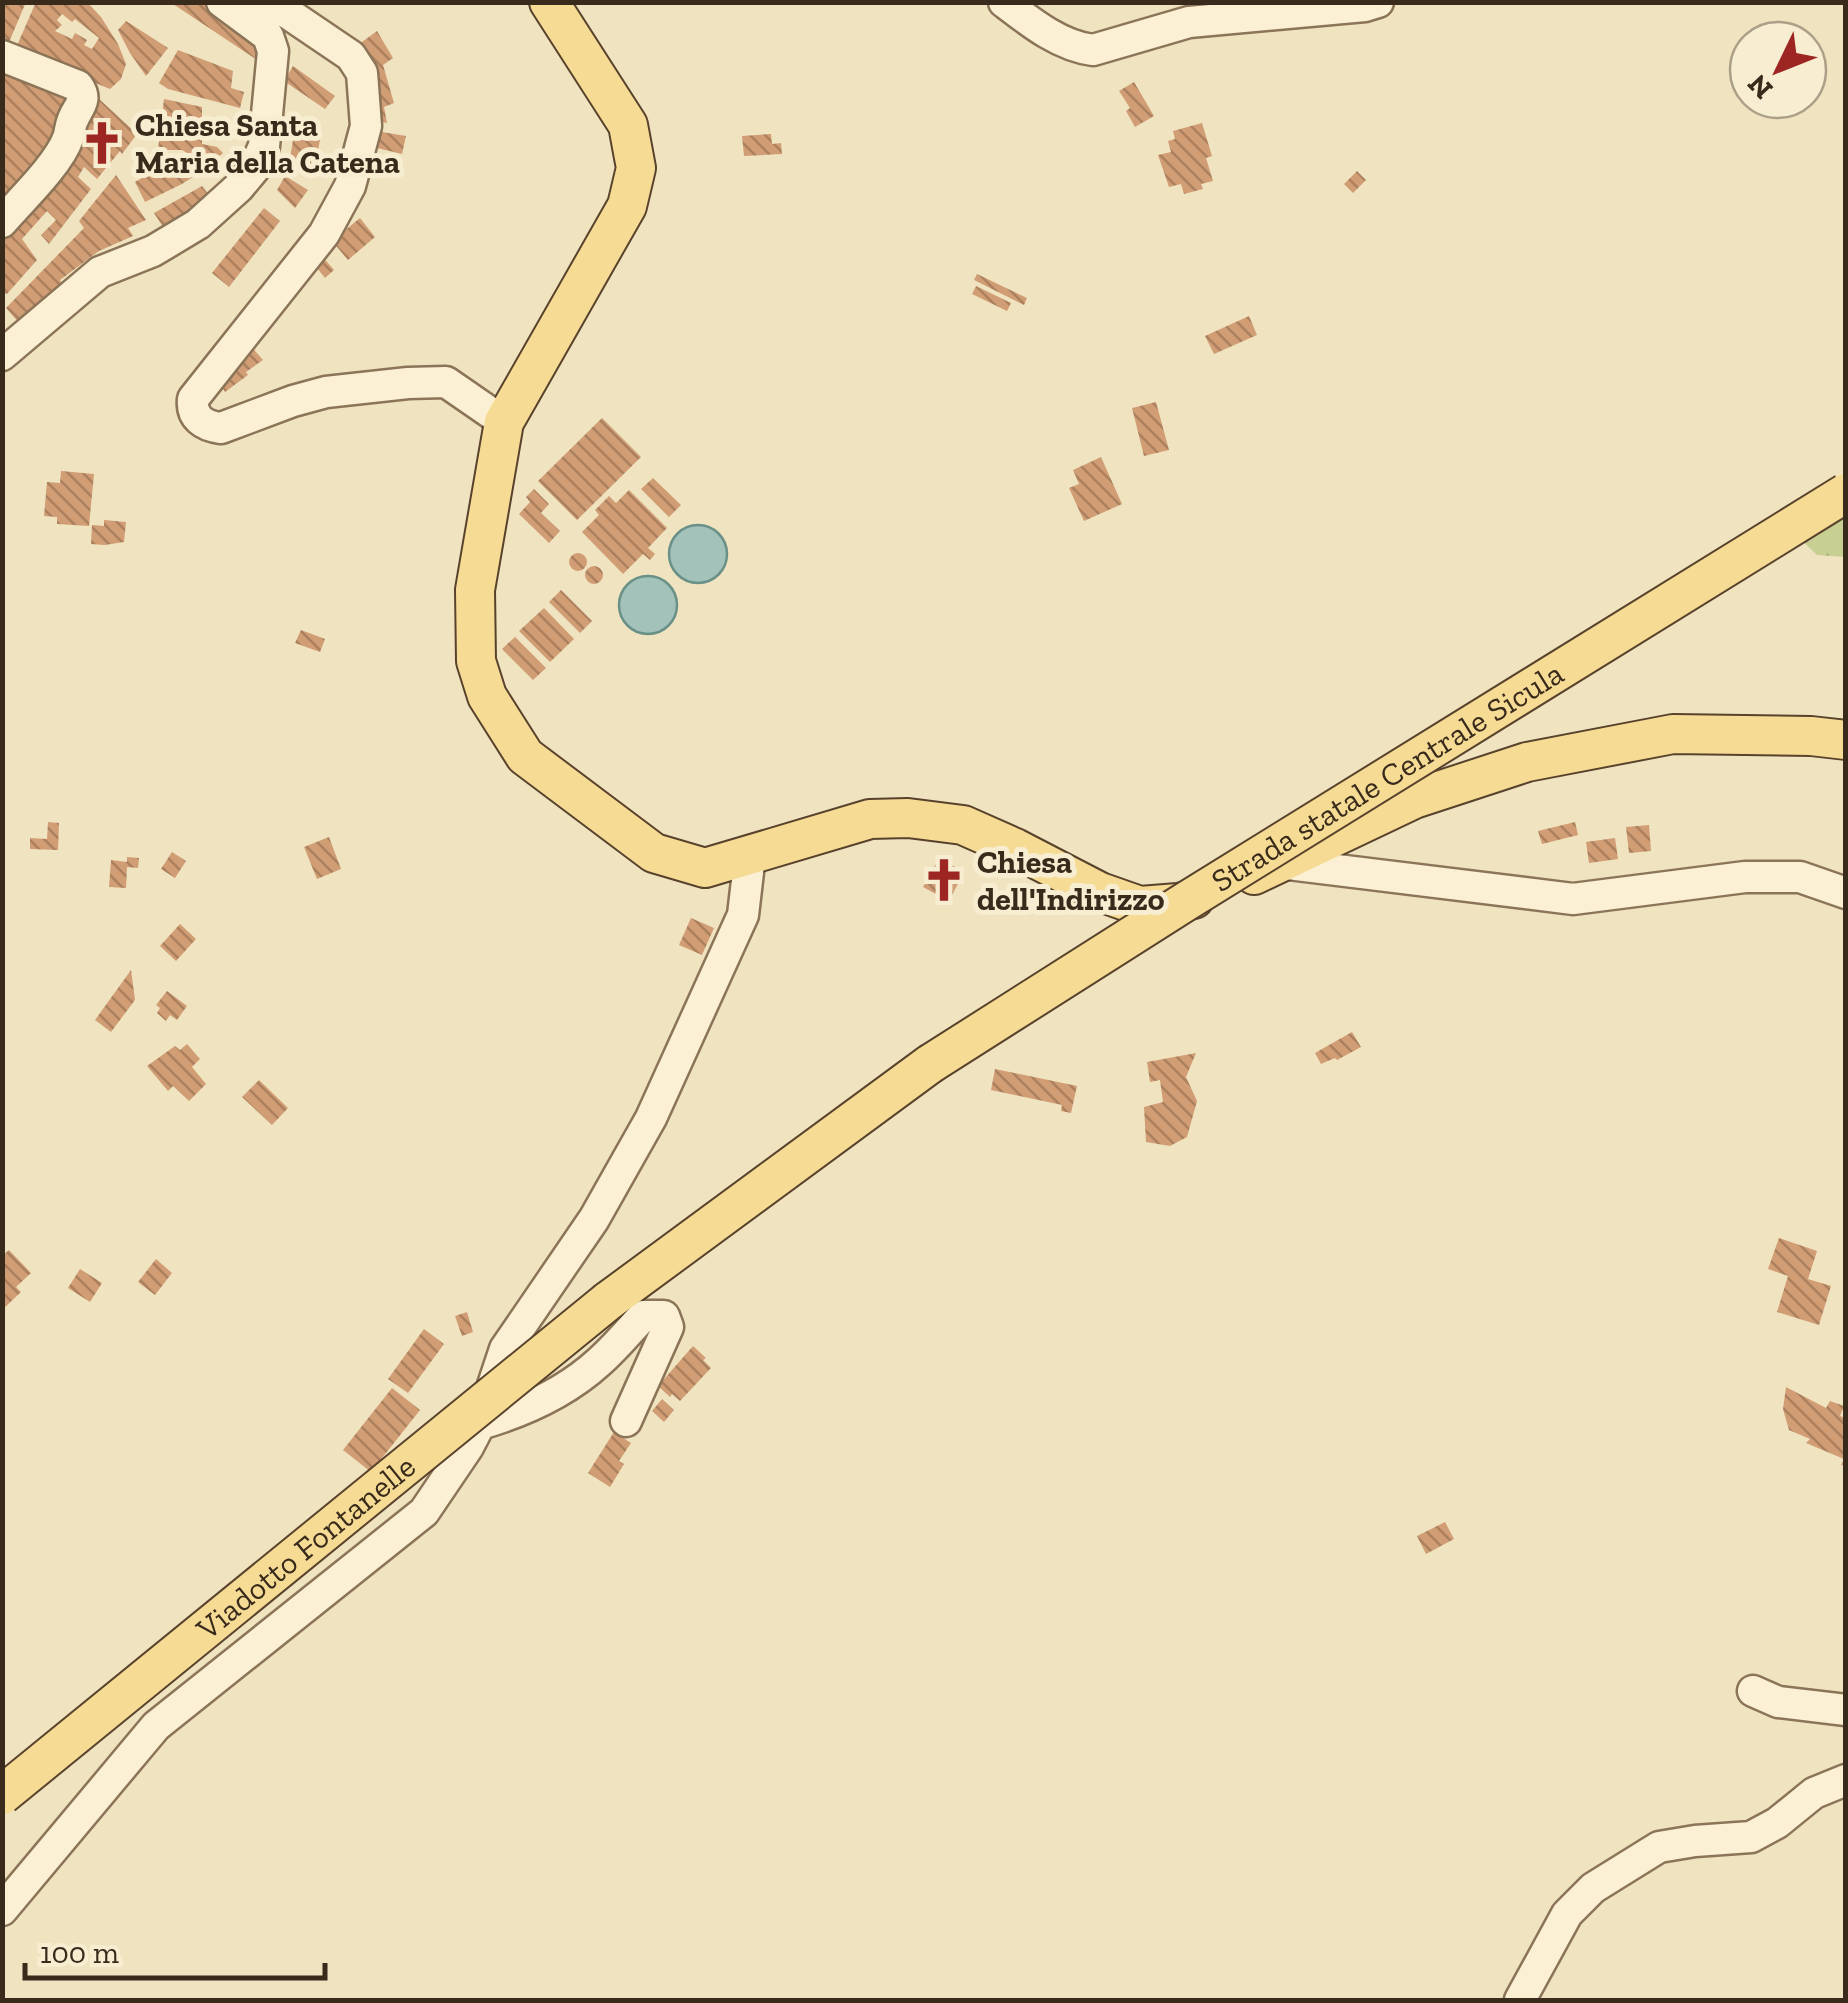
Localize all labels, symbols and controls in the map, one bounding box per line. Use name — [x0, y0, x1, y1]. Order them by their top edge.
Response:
north arrow — [1728, 20, 1828, 120]
text: N — [1741, 68, 1779, 106]
place label: Chiesa Santa Maria della Catena — [135, 106, 400, 181]
church icon: Chiesa Santa Maria della Catena — [78, 119, 126, 167]
street label: Strada statale Centrale Sicula — [1205, 654, 1570, 900]
place label: Chiesa dell'Indirizzo — [977, 843, 1165, 918]
church icon: Chiesa dell'Indirizzo — [920, 856, 968, 904]
street label: Viadotto Fontanelle — [188, 1447, 423, 1648]
scale bar — [25, 1918, 325, 1980]
text: 100 m — [40, 1935, 119, 1971]

